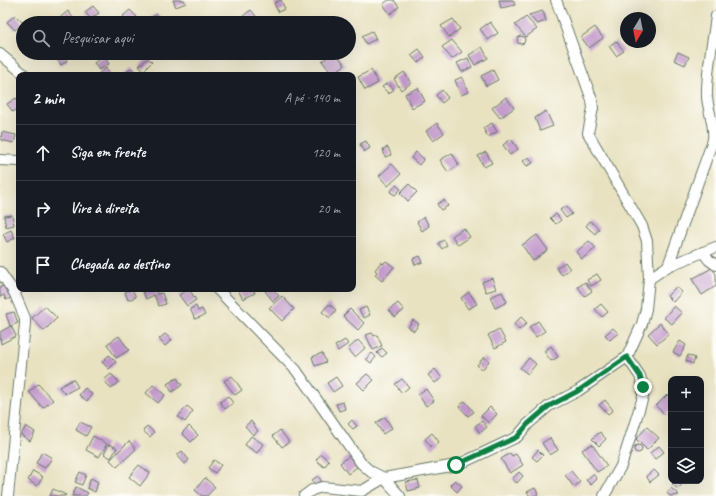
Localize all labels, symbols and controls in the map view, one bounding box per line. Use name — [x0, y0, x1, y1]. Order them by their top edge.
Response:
north arrow — [620, 12, 656, 48]
search box — [16, 16, 356, 60]
icon: search — [30, 27, 52, 49]
text: Pesquisar aqui — [62, 29, 133, 48]
text: 2 min — [32, 88, 65, 109]
text: A pé · 140 m — [284, 90, 340, 106]
icon: ahead — [32, 142, 54, 164]
text: Siga em frente — [70, 143, 146, 162]
text: 120 m — [312, 145, 340, 161]
icon: right — [32, 198, 54, 220]
text: Vire à direita — [70, 199, 139, 218]
text: 20 m — [318, 201, 340, 217]
icon: arrive — [32, 254, 54, 276]
text: Chegada ao destino — [70, 255, 169, 274]
map controls — [668, 376, 704, 484]
button: + — [668, 376, 704, 412]
route end — [634, 378, 652, 396]
button: − — [668, 412, 704, 448]
button: layers — [668, 448, 704, 484]
route start — [447, 456, 465, 474]

